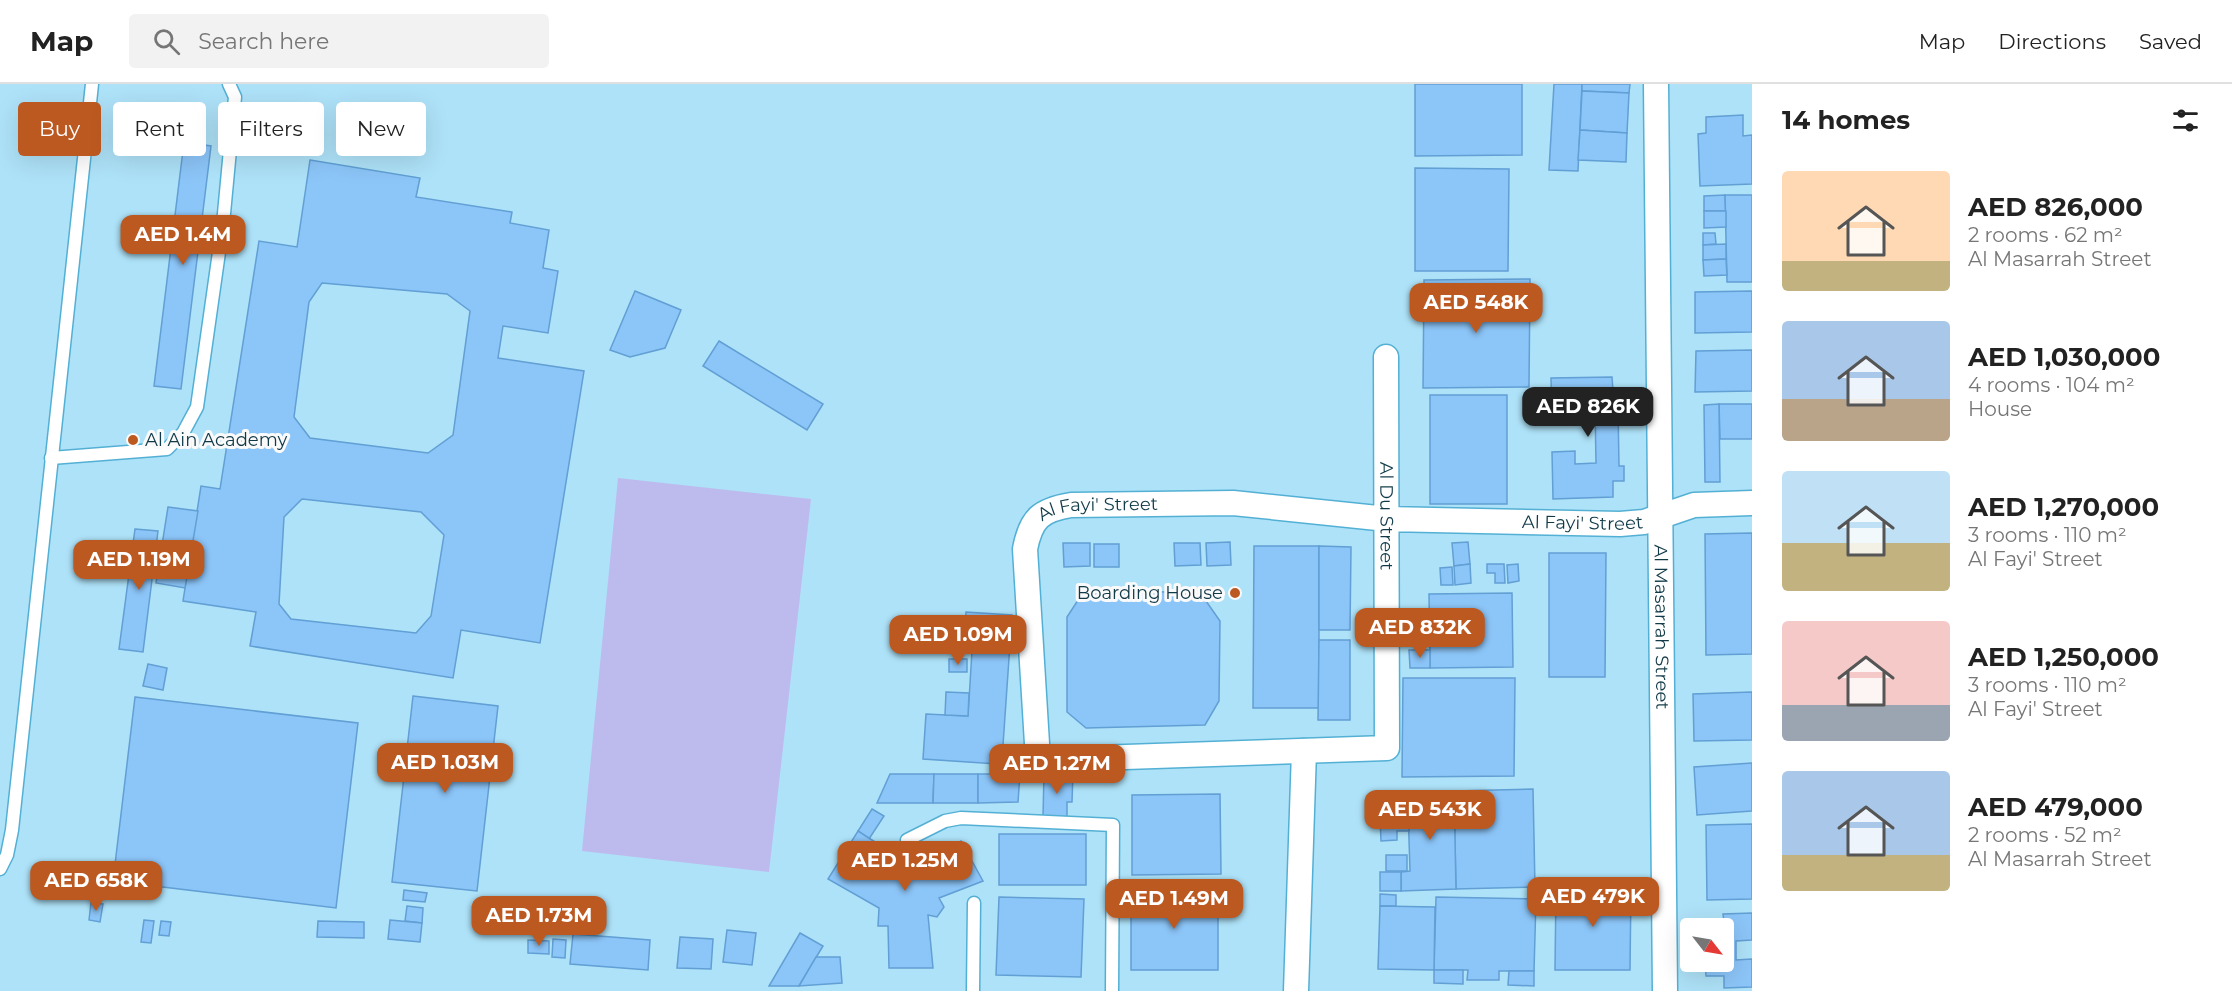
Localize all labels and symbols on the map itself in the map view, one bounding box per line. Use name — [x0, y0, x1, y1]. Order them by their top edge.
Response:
pin: AED 1.4M — [121, 215, 245, 266]
pin: AED 548K — [1414, 283, 1538, 334]
pin: AED 826K — [1526, 387, 1650, 438]
place label: Al Ain Academy — [145, 429, 287, 451]
marker: Al Ain Academy — [126, 433, 140, 447]
street label: Al Du Street — [1375, 462, 1398, 570]
street label: Al Fayi' Street — [1033, 493, 1158, 526]
street label: Al Fayi' Street — [1522, 511, 1644, 535]
pin: AED 1.19M — [70, 540, 208, 591]
street label: Al Masarrah Street — [1650, 544, 1673, 710]
place label: Boarding House — [1077, 582, 1223, 604]
marker: Boarding House — [1228, 586, 1242, 600]
pin: AED 832K — [1358, 608, 1482, 659]
pin: AED 1.09M — [889, 615, 1027, 666]
pin: AED 1.03M — [376, 743, 514, 794]
pin: AED 1.27M — [988, 744, 1126, 795]
pin: AED 543K — [1368, 790, 1492, 841]
pin: AED 1.25M — [836, 841, 974, 892]
pin: AED 658K — [34, 861, 158, 912]
pin: AED 479K — [1531, 877, 1655, 928]
pin: AED 1.49M — [1105, 879, 1243, 930]
pin: AED 1.73M — [470, 896, 608, 947]
north arrow — [1680, 918, 1734, 972]

